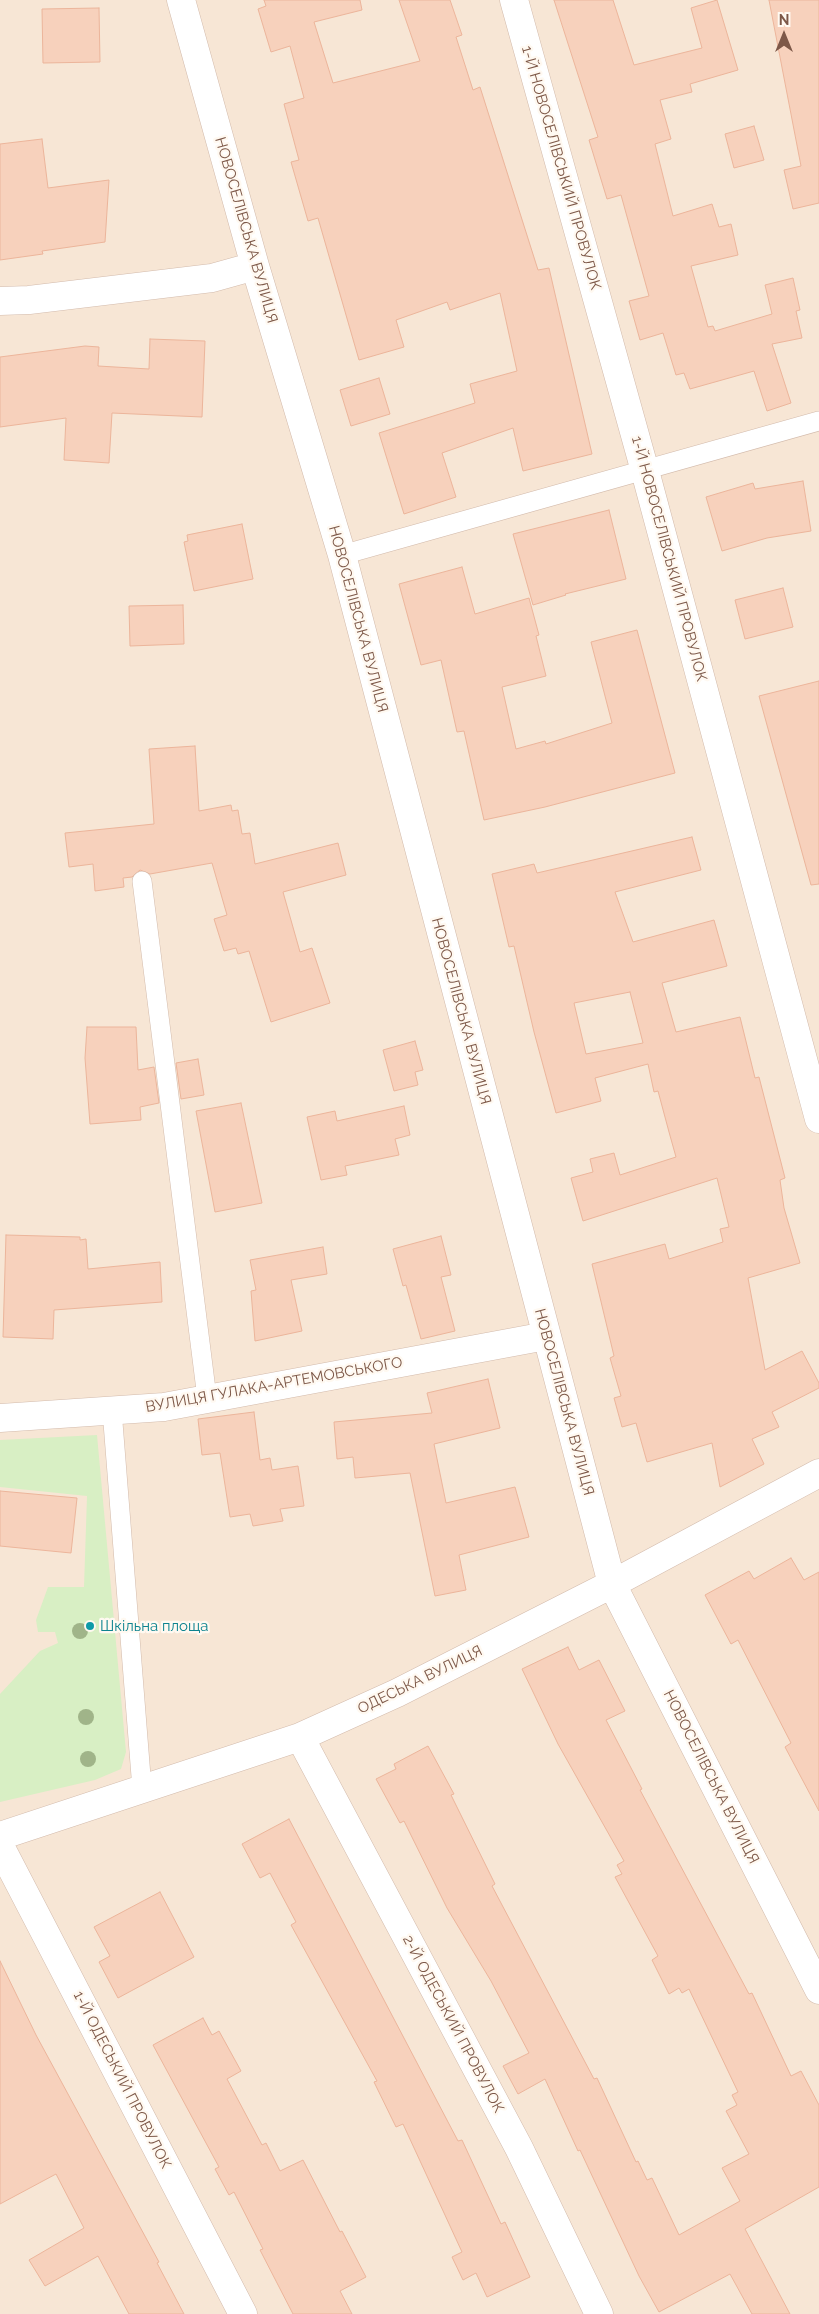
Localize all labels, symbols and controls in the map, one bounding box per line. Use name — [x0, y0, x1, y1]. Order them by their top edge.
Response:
north arrow — [759, 10, 809, 60]
text: N — [779, 12, 789, 28]
street label: 1-Й НОВОСЕЛІВСЬКИЙ ПРОВУЛОК — [517, 44, 605, 292]
street label: НОВОСЕЛІВСЬКА ВУЛИЦЯ — [211, 135, 281, 325]
street label: 1-Й НОВОСЕЛІВСЬКИЙ ПРОВУЛОК — [628, 434, 710, 684]
street label: НОВОСЕЛІВСЬКА ВУЛИЦЯ — [324, 524, 392, 714]
street label: НОВОСЕЛІВСЬКА ВУЛИЦЯ — [427, 916, 495, 1106]
street label: НОВОСЕЛІВСЬКА ВУЛИЦЯ — [530, 1307, 598, 1497]
street label: ВУЛИЦЯ ГУЛАКА-АРТЕМОВСЬКОГО — [144, 1354, 404, 1416]
place label: Шкільна площа — [100, 1617, 208, 1635]
marker: Шкільна площа — [84, 1620, 96, 1632]
street label: ОДЕСЬКА ВУЛИЦЯ — [355, 1642, 485, 1718]
street label: НОВОСЕЛІВСЬКА ВУЛИЦЯ — [659, 1687, 763, 1867]
street label: 2-Й ОДЕСЬКИЙ ПРОВУЛОК — [398, 1932, 508, 2116]
street label: 1-Й ОДЕСЬКИЙ ПРОВУЛОК — [69, 1988, 175, 2172]

